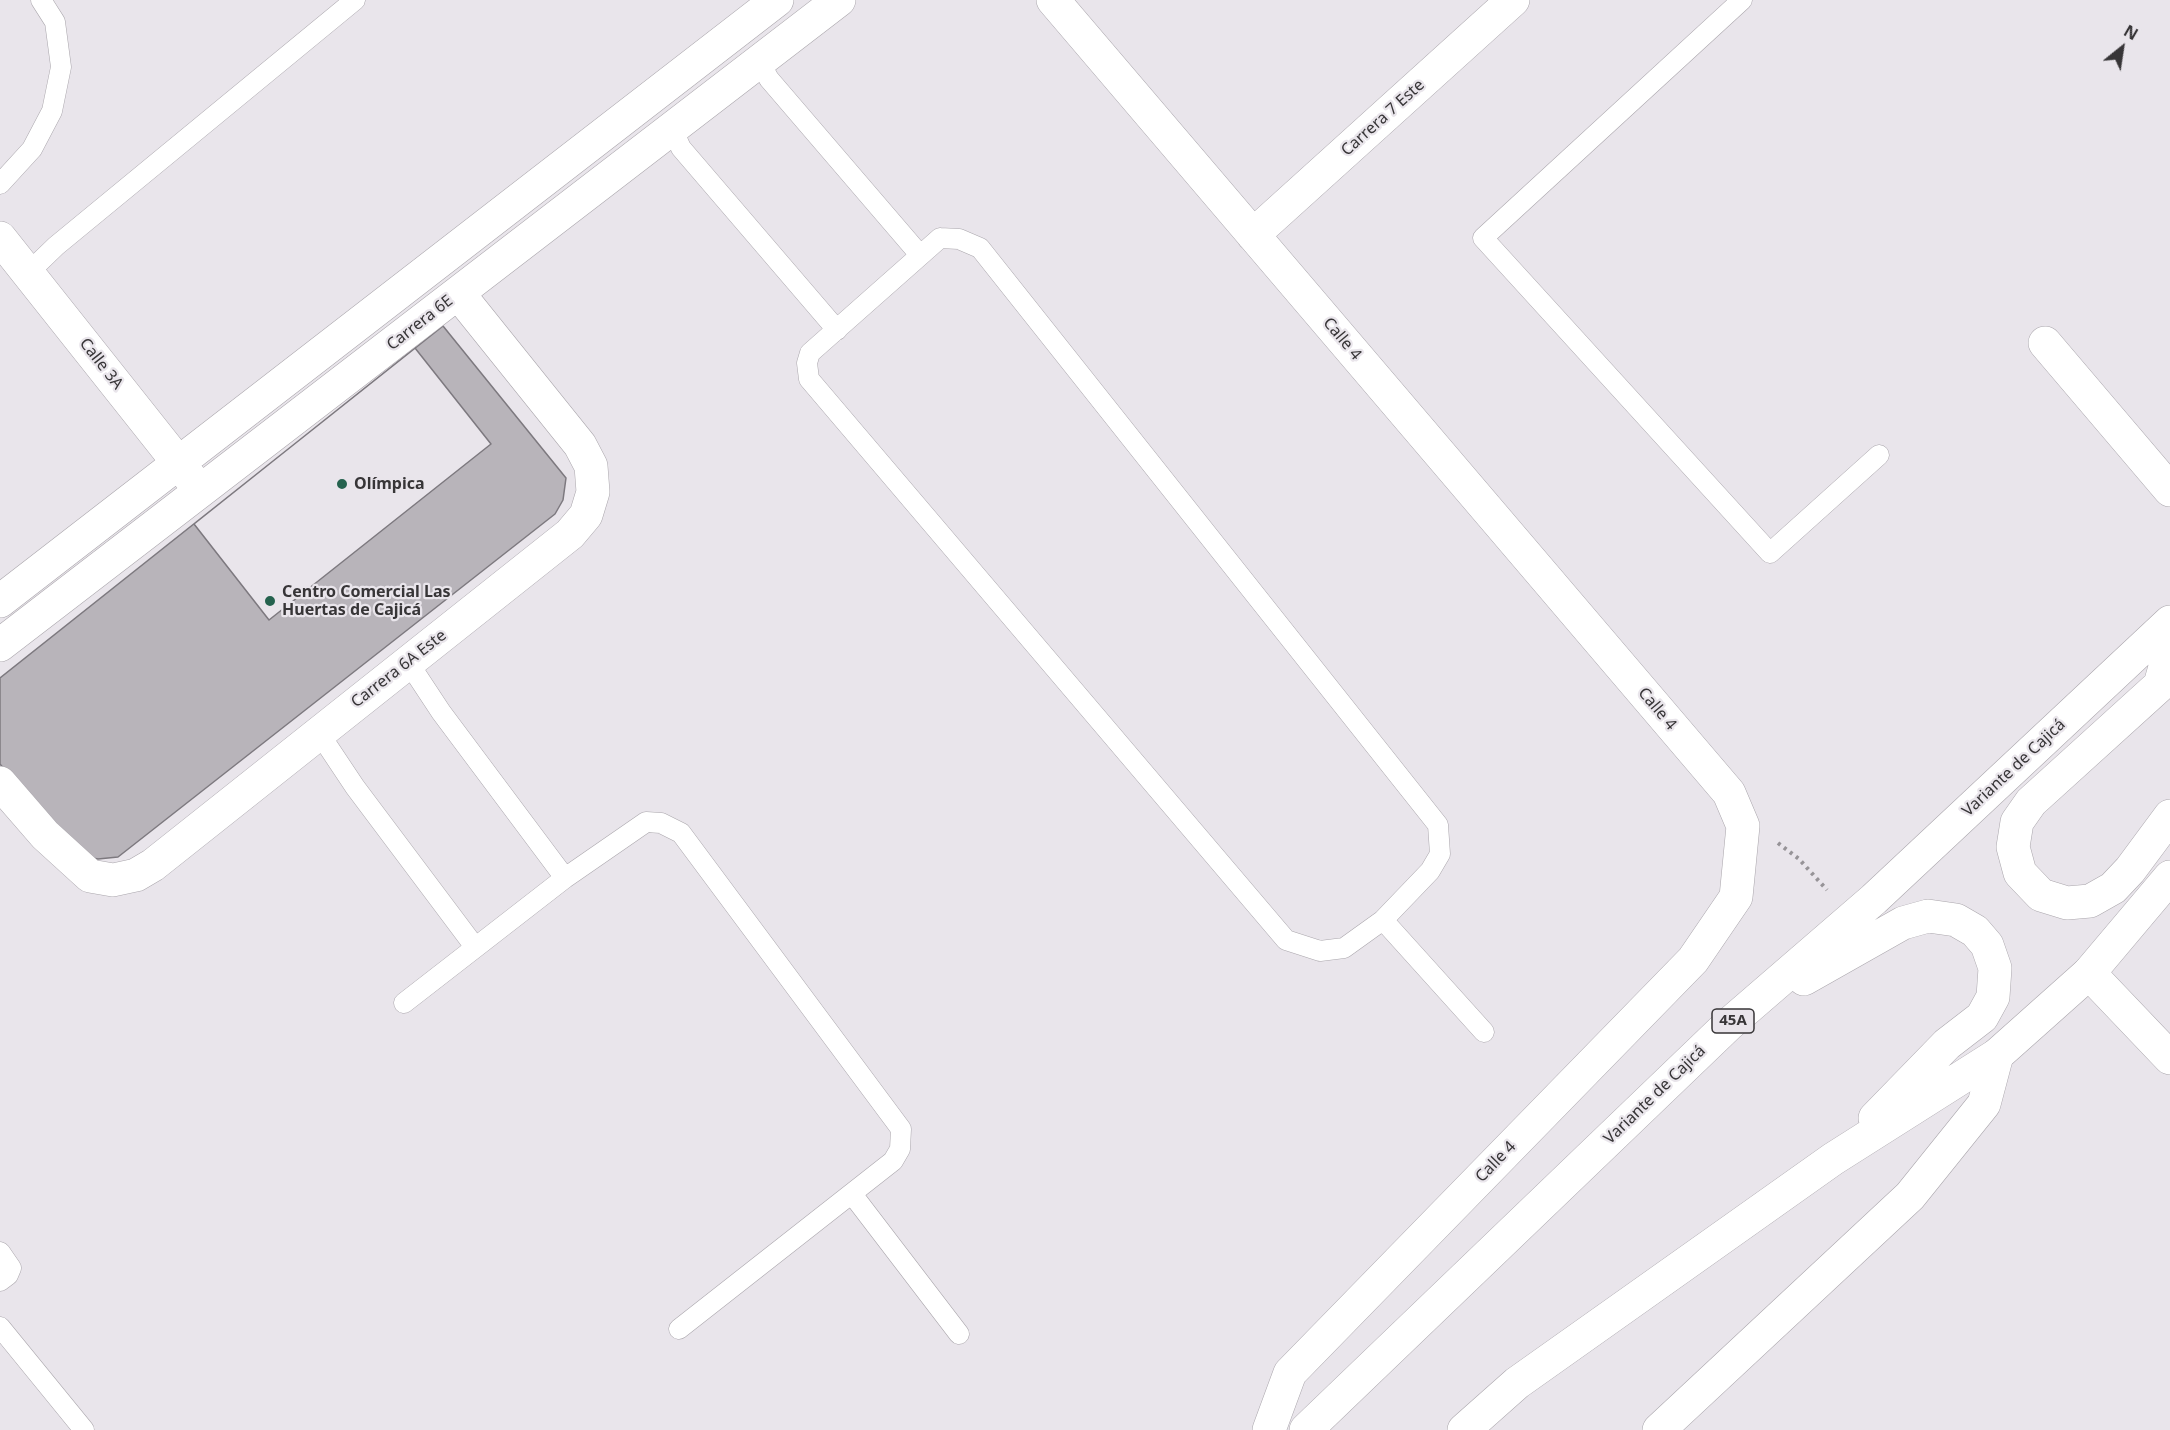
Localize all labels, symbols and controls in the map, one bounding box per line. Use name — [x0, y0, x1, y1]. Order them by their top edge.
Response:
north arrow — [2092, 18, 2152, 78]
text: N — [2120, 20, 2142, 45]
street label: Carrera 7 Este — [1338, 76, 1428, 160]
street label: Carrera 6E — [383, 291, 457, 355]
street label: Calle 4 — [1319, 314, 1365, 364]
street label: Calle 3A — [75, 334, 127, 394]
place label: Olímpica — [354, 474, 425, 494]
marker: Olímpica — [335, 477, 349, 491]
place label: Centro Comercial Las Huertas de Cajicá — [282, 582, 451, 620]
marker: Centro Comercial Las Huertas de Cajicá — [263, 594, 277, 608]
street label: Carrera 6A Este — [348, 626, 450, 712]
street label: Calle 4 — [1634, 684, 1680, 734]
street label: Variante de Cajicá — [1959, 715, 2069, 821]
road number: 45A — [1712, 1009, 1754, 1033]
street label: Variante de Cajicá — [1600, 1042, 1710, 1148]
street label: Calle 4 — [1472, 1137, 1520, 1187]

